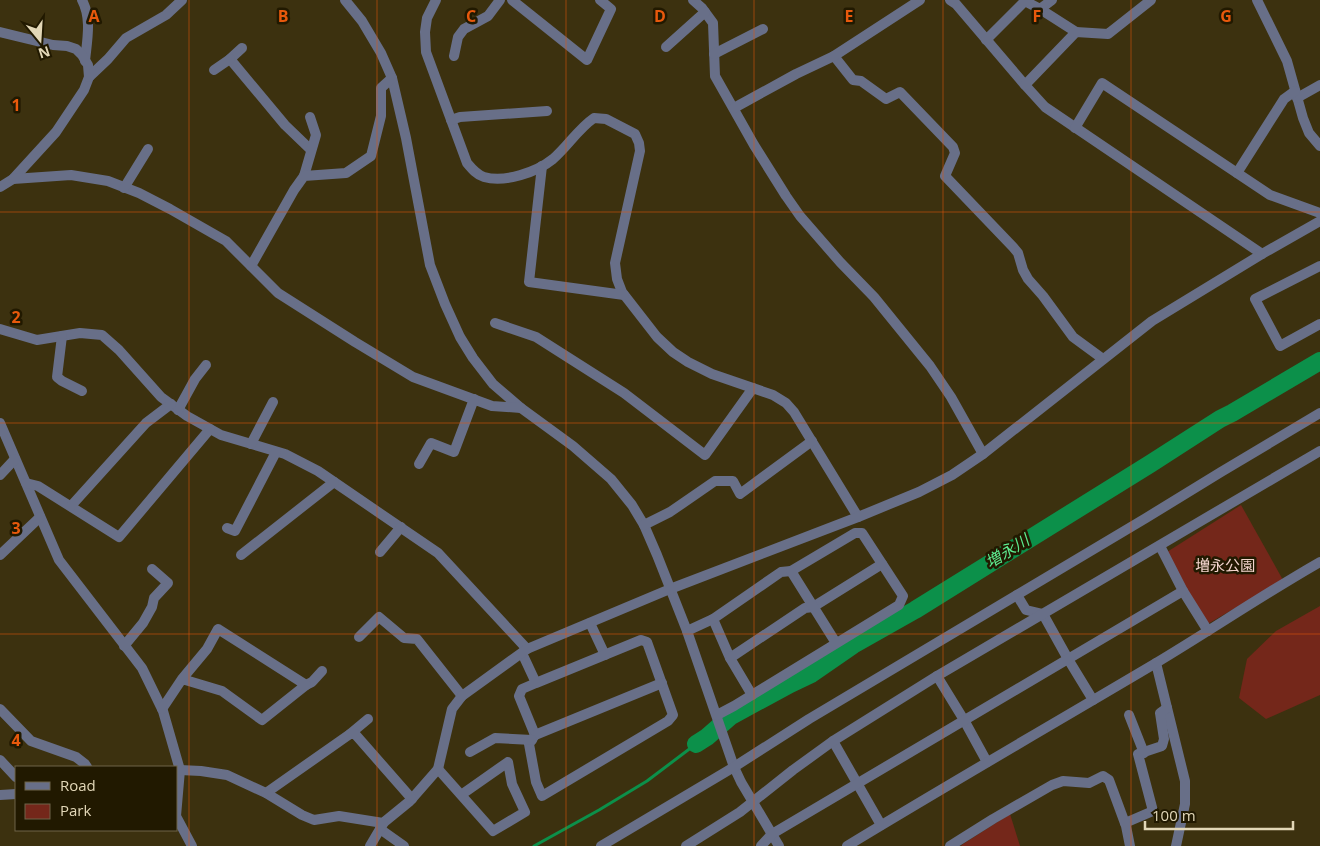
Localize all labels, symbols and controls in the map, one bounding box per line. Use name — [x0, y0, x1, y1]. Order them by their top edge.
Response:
text: A — [88, 5, 100, 27]
text: B — [278, 5, 288, 27]
text: C — [466, 5, 476, 27]
text: D — [654, 5, 666, 27]
text: E — [845, 5, 854, 27]
text: F — [1033, 5, 1041, 27]
text: G — [1220, 5, 1232, 27]
north arrow — [15, 15, 65, 65]
text: N — [36, 42, 53, 64]
text: 1 — [11, 94, 21, 116]
text: 2 — [11, 306, 21, 328]
text: 3 — [11, 517, 21, 539]
water label: 増永川 — [981, 528, 1035, 573]
park label: 増永公園 — [1195, 555, 1255, 575]
text: 4 — [11, 729, 21, 751]
legend — [15, 766, 178, 831]
text: Road — [60, 775, 96, 795]
scale bar — [1145, 798, 1292, 830]
text: Park — [60, 800, 91, 820]
text: 100 m — [1152, 805, 1196, 825]

